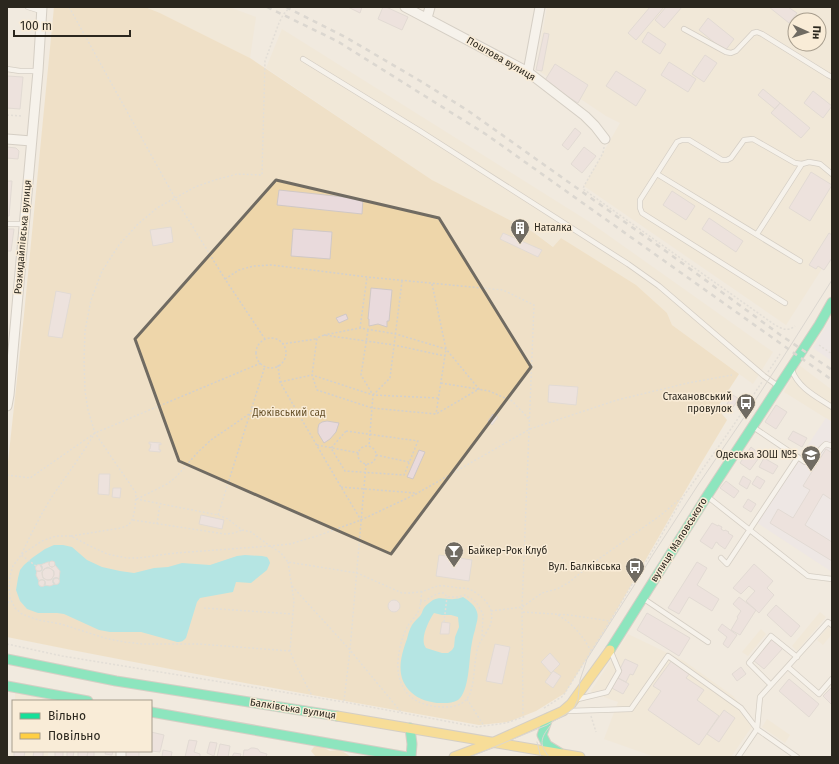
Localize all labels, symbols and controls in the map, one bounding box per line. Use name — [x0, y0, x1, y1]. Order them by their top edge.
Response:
scale bar — [14, 12, 130, 38]
north arrow — [787, 12, 827, 52]
text: 100 m — [20, 19, 52, 33]
text: Пн — [810, 25, 823, 40]
street label: Поштова вулиця — [464, 34, 538, 84]
street label: Розкидайлівська вулиця — [11, 179, 34, 295]
building icon: Наталка — [509, 217, 531, 245]
place label: Наталка — [534, 222, 572, 234]
place label: Стахановський провулок — [663, 391, 733, 415]
bus stop icon: Стахановський провулок — [735, 392, 757, 420]
park label: Дюківський сад — [251, 406, 326, 419]
school or university icon: Одеська ЗОШ №5 — [800, 444, 822, 472]
place label: Одеська ЗОШ №5 — [716, 449, 797, 461]
street label: вулиця Маловського — [648, 495, 710, 584]
bar icon: Байкер-Рок Клуб — [443, 540, 465, 568]
place label: Байкер-Рок Клуб — [468, 545, 548, 557]
bus stop icon: Вул. Балківська — [624, 556, 646, 584]
place label: Вул. Балківська — [548, 560, 621, 573]
street label: Балківська вулиця — [249, 695, 337, 722]
legend — [12, 700, 152, 752]
text: Вільно — [48, 709, 86, 723]
text: Повільно — [48, 729, 101, 743]

